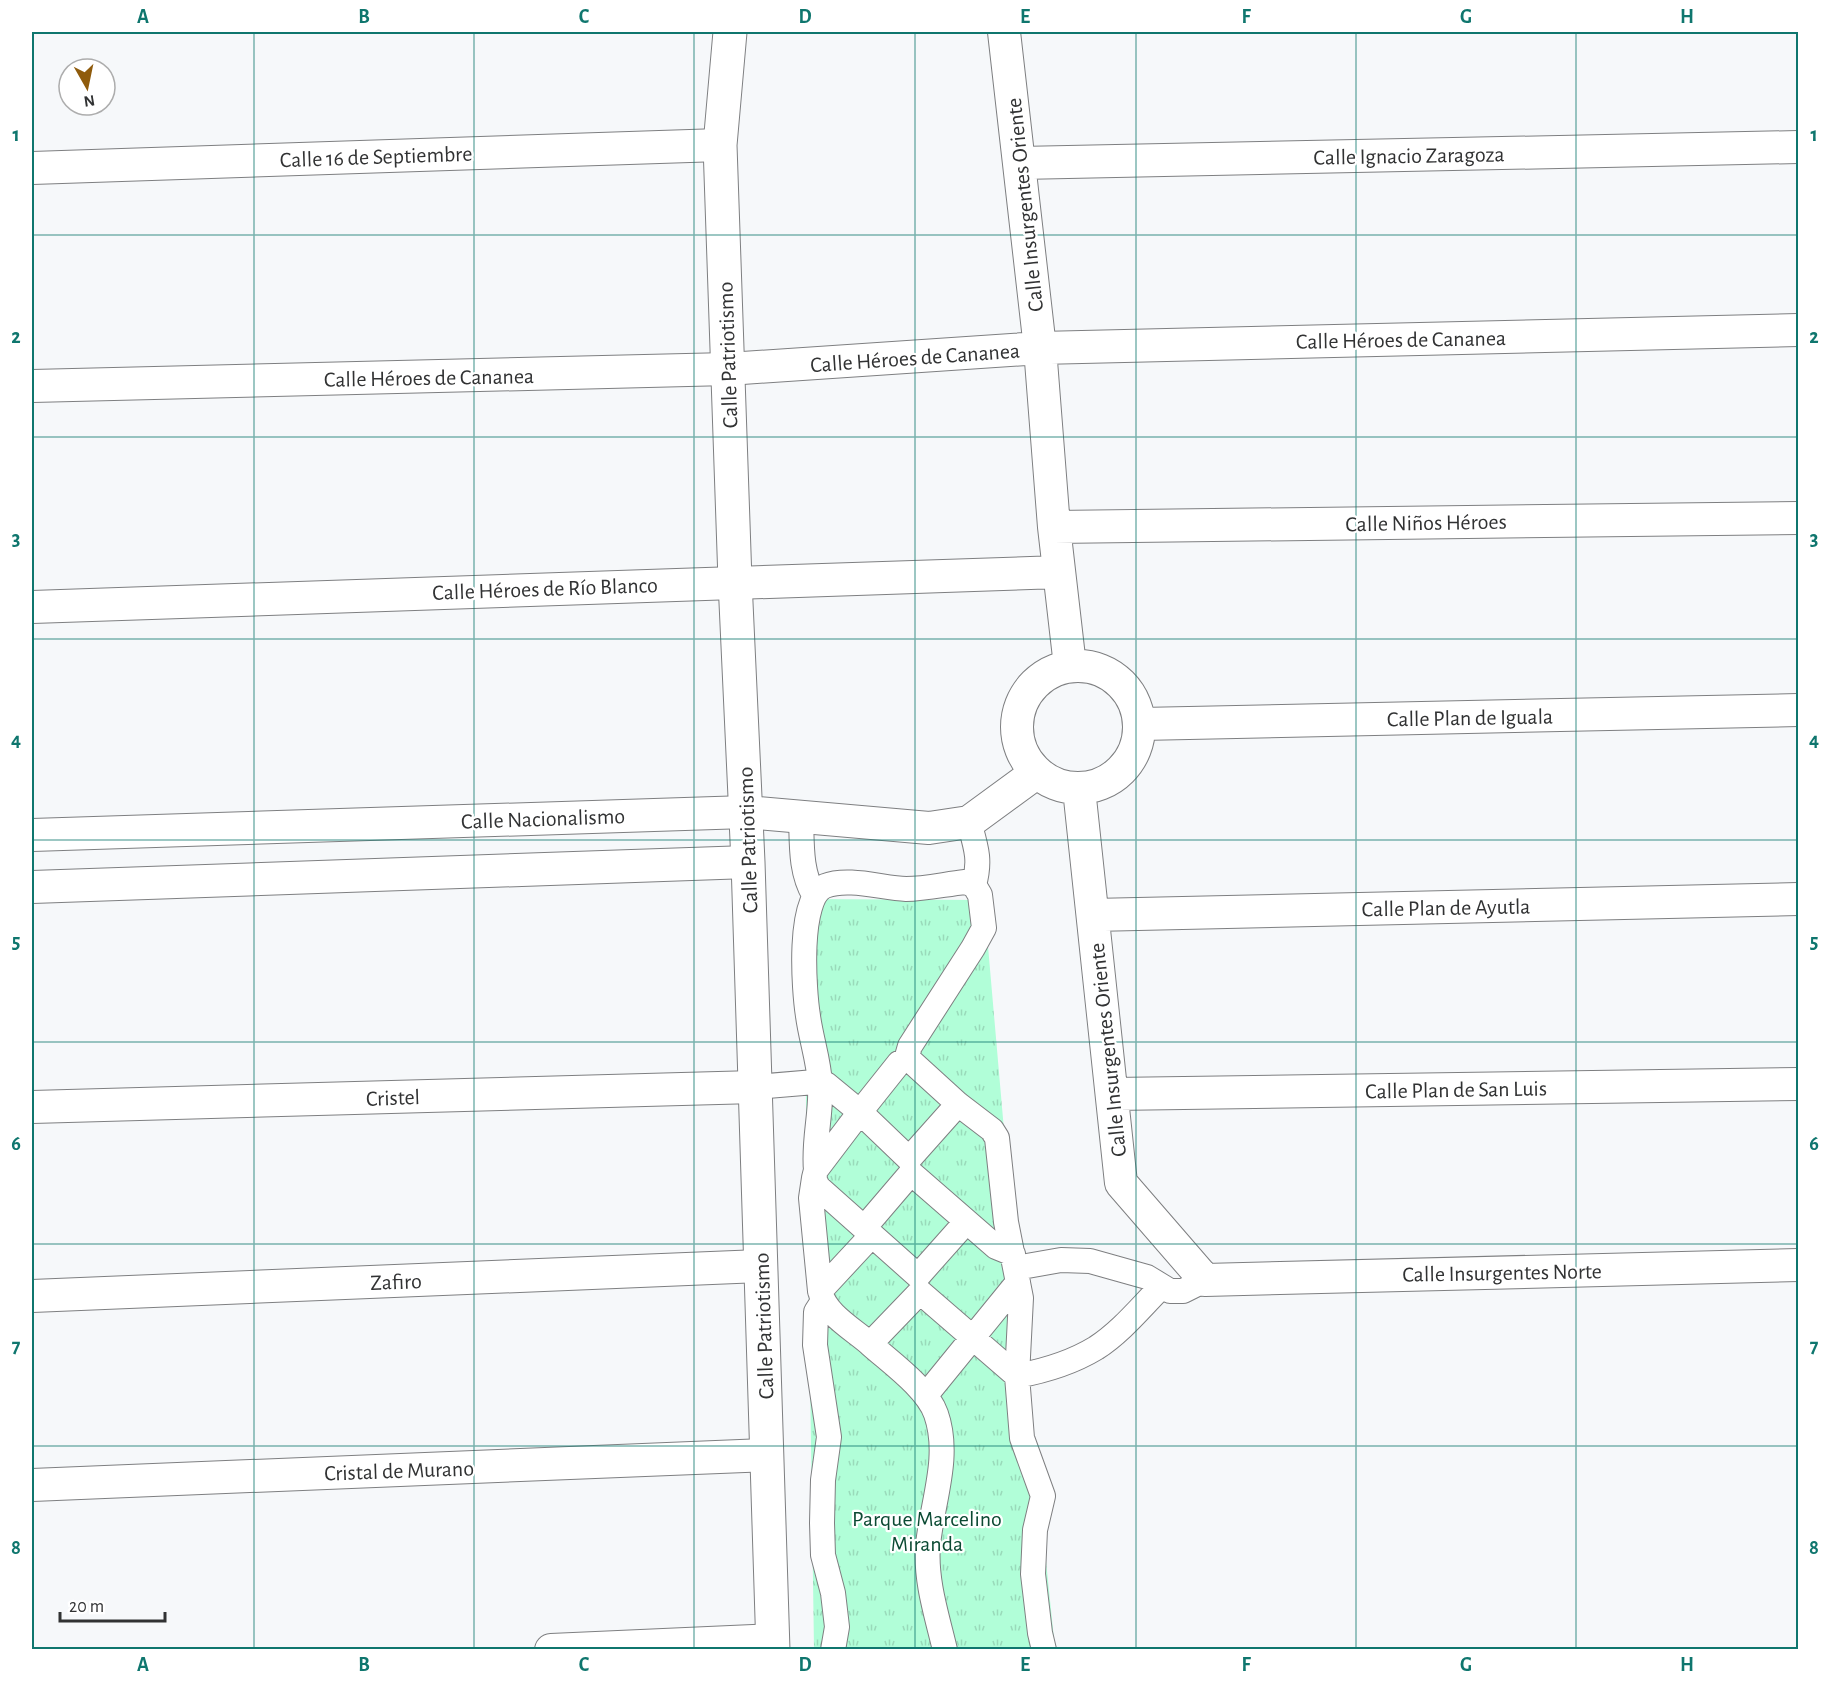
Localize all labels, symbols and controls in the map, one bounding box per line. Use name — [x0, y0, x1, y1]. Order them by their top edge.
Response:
text: A — [137, 7, 149, 27]
text: B — [358, 7, 370, 27]
text: C — [579, 7, 590, 27]
text: D — [798, 7, 812, 27]
text: E — [1020, 7, 1030, 27]
text: F — [1241, 7, 1251, 27]
text: G — [1460, 7, 1472, 27]
text: H — [1680, 7, 1694, 27]
north arrow — [57, 57, 117, 117]
text: N — [82, 92, 96, 110]
street label: Calle Insurgentes Oriente — [1003, 97, 1047, 313]
text: 1 — [12, 125, 20, 145]
text: 1 — [1810, 125, 1818, 145]
street label: Calle 16 de Septiembre — [279, 143, 473, 171]
street label: Calle Ignacio Zaragoza — [1313, 143, 1505, 169]
street label: Calle Patriotismo — [714, 281, 742, 429]
text: 2 — [11, 327, 21, 347]
street label: Calle Héroes de Cananea — [1296, 327, 1506, 353]
text: 2 — [1809, 327, 1819, 347]
street label: Calle Héroes de Cananea — [809, 340, 1021, 376]
street label: Calle Héroes de Cananea — [324, 365, 534, 391]
street label: Calle Niños Héroes — [1345, 511, 1507, 535]
text: 3 — [12, 529, 20, 549]
text: 3 — [1810, 529, 1818, 549]
street label: Calle Héroes de Río Blanco — [432, 574, 658, 604]
street label: Calle Plan de Iguala — [1387, 706, 1553, 730]
text: 4 — [11, 730, 21, 750]
text: 4 — [1809, 730, 1819, 750]
street label: Calle Patriotismo — [734, 766, 762, 914]
street label: Calle Nacionalismo — [461, 805, 625, 833]
street label: Calle Plan de Ayutla — [1361, 896, 1531, 920]
text: 5 — [12, 932, 20, 952]
text: 5 — [1810, 932, 1818, 952]
street label: Calle Insurgentes Oriente — [1086, 942, 1130, 1158]
street label: Calle Plan de San Luis — [1365, 1077, 1547, 1103]
street label: Cristel — [366, 1086, 420, 1110]
text: 6 — [11, 1134, 21, 1154]
text: 6 — [1809, 1134, 1819, 1154]
street label: Calle Patriotismo — [750, 1252, 778, 1400]
street label: Calle Insurgentes Norte — [1402, 1260, 1602, 1286]
street label: Zafiro — [370, 1270, 422, 1294]
text: 7 — [12, 1336, 21, 1356]
text: 7 — [1810, 1336, 1819, 1356]
street label: Cristal de Murano — [324, 1457, 474, 1485]
park label: Parque Marcelino Miranda — [852, 1508, 1002, 1555]
text: 8 — [11, 1538, 21, 1558]
text: 8 — [1809, 1538, 1819, 1558]
scale bar — [60, 1585, 165, 1623]
text: 20 m — [69, 1598, 104, 1616]
text: A — [137, 1655, 149, 1675]
text: B — [358, 1655, 370, 1675]
text: C — [579, 1655, 590, 1675]
text: D — [798, 1655, 812, 1675]
text: E — [1020, 1655, 1030, 1675]
text: F — [1241, 1655, 1251, 1675]
text: G — [1460, 1655, 1472, 1675]
text: H — [1680, 1655, 1694, 1675]

